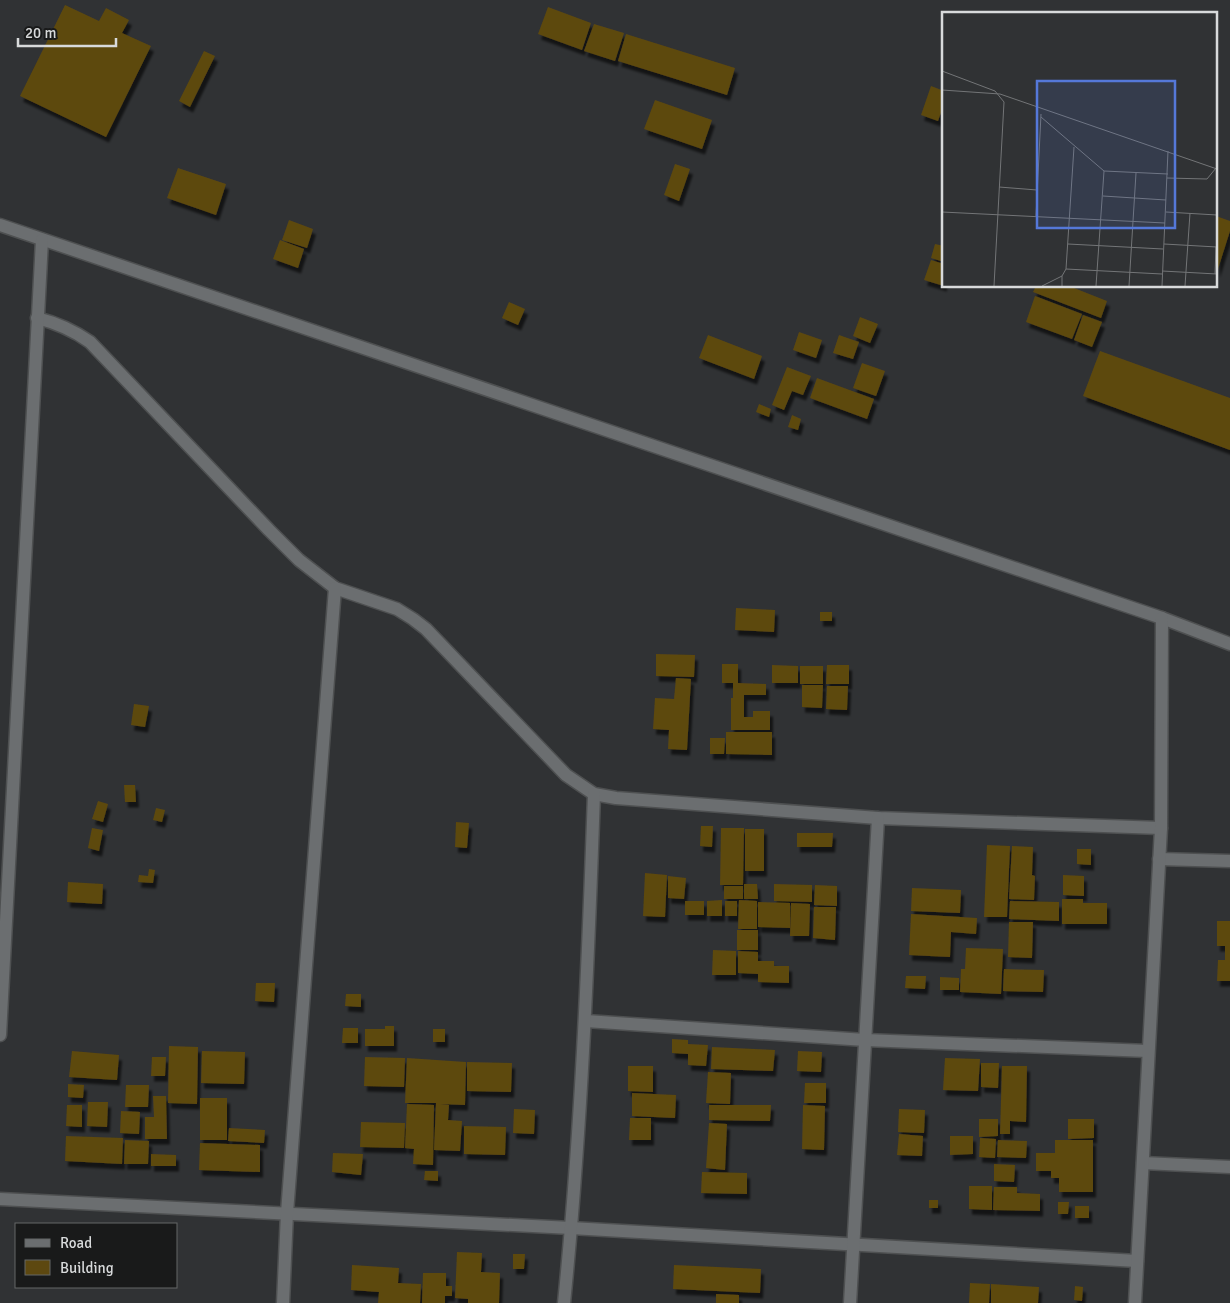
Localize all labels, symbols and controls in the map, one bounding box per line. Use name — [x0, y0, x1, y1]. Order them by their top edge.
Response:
inset map — [942, 12, 1218, 288]
scale bar — [18, 15, 115, 47]
text: 20 m — [25, 24, 56, 42]
legend — [15, 1223, 178, 1288]
text: Road — [60, 1234, 92, 1252]
text: Building — [60, 1259, 114, 1277]

